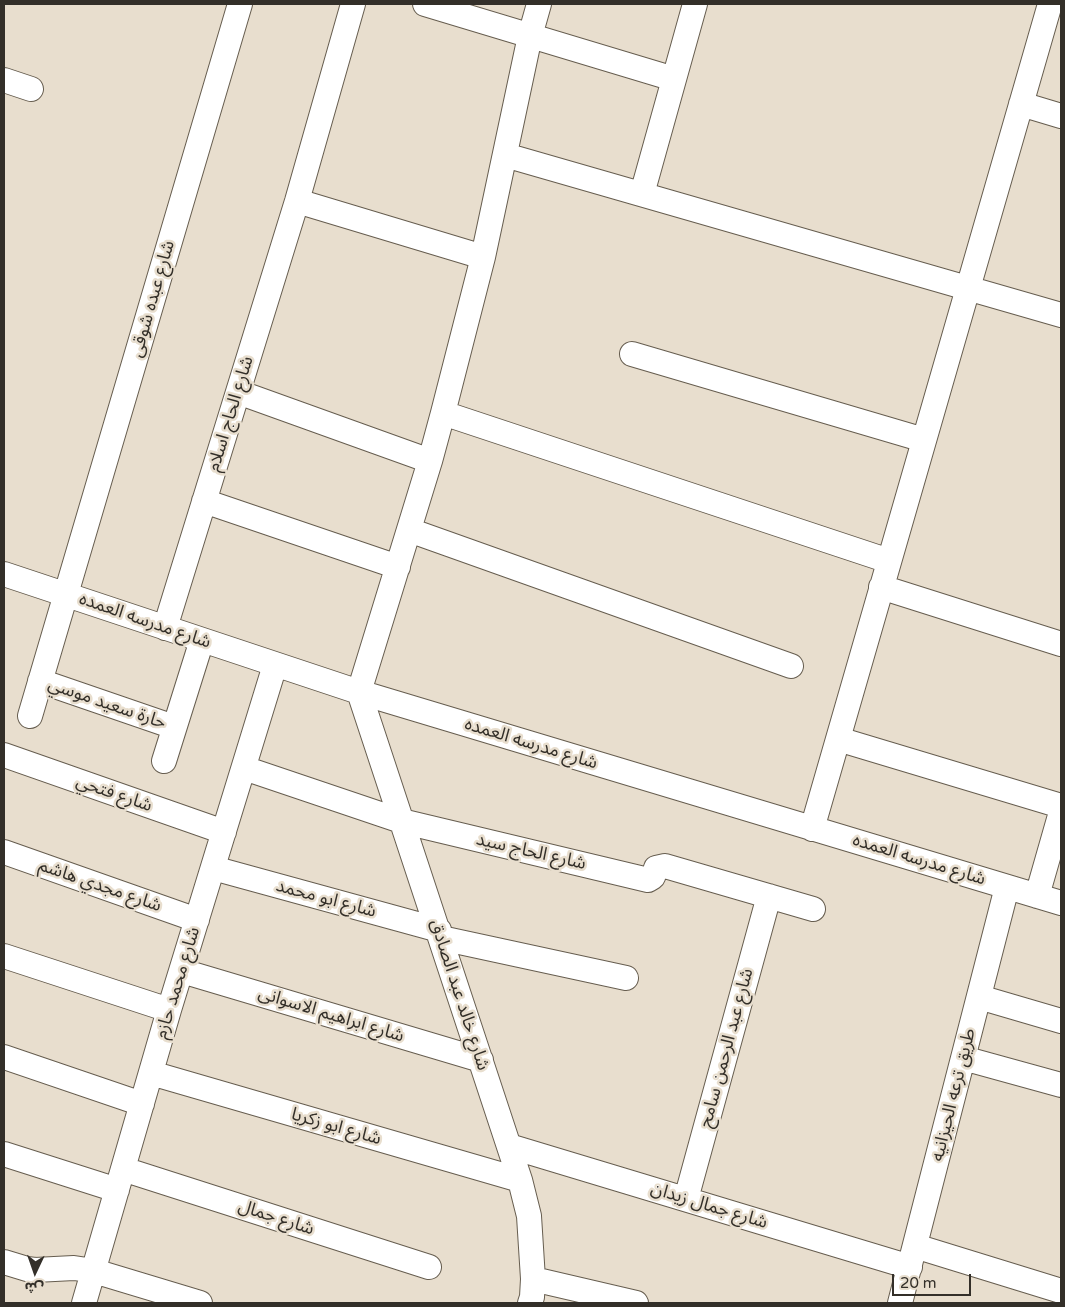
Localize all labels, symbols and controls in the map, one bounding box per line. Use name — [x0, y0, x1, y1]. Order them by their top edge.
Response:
street label: شارع عبده شوقى — [126, 238, 180, 360]
street label: شارع الحاج اسلام — [203, 354, 259, 474]
street label: شارع مدرسه العمده — [76, 588, 214, 654]
street label: حارة سعيد موسي — [45, 674, 169, 734]
street label: شارع مدرسه العمده — [462, 713, 600, 775]
street label: شارع فتحي — [73, 771, 155, 817]
street label: شارع الحاج سيد — [474, 829, 588, 875]
street label: شارع مدرسه العمده — [850, 829, 988, 891]
street label: شارع مجدي هاشم — [36, 855, 164, 917]
street label: شارع ابو محمد — [273, 875, 379, 923]
street label: شارع خالد عبد الصادق — [424, 917, 494, 1073]
street label: شارع محمد حازم — [151, 924, 205, 1042]
street label: شارع عبد الرحمن سامح — [695, 966, 759, 1130]
street label: شارع ابراهيم الاسوانى — [255, 983, 407, 1047]
street label: طريق ترعه الحيزانيه — [927, 1026, 981, 1164]
street label: شارع ابو زكريا — [289, 1104, 383, 1150]
street label: شارع جمال زيدان — [648, 1178, 770, 1234]
street label: شارع جمال — [235, 1196, 317, 1240]
north arrow — [10, 1247, 60, 1297]
scale bar — [895, 1264, 974, 1296]
text: 20 m — [900, 1274, 937, 1292]
text: ش — [24, 1278, 44, 1296]

